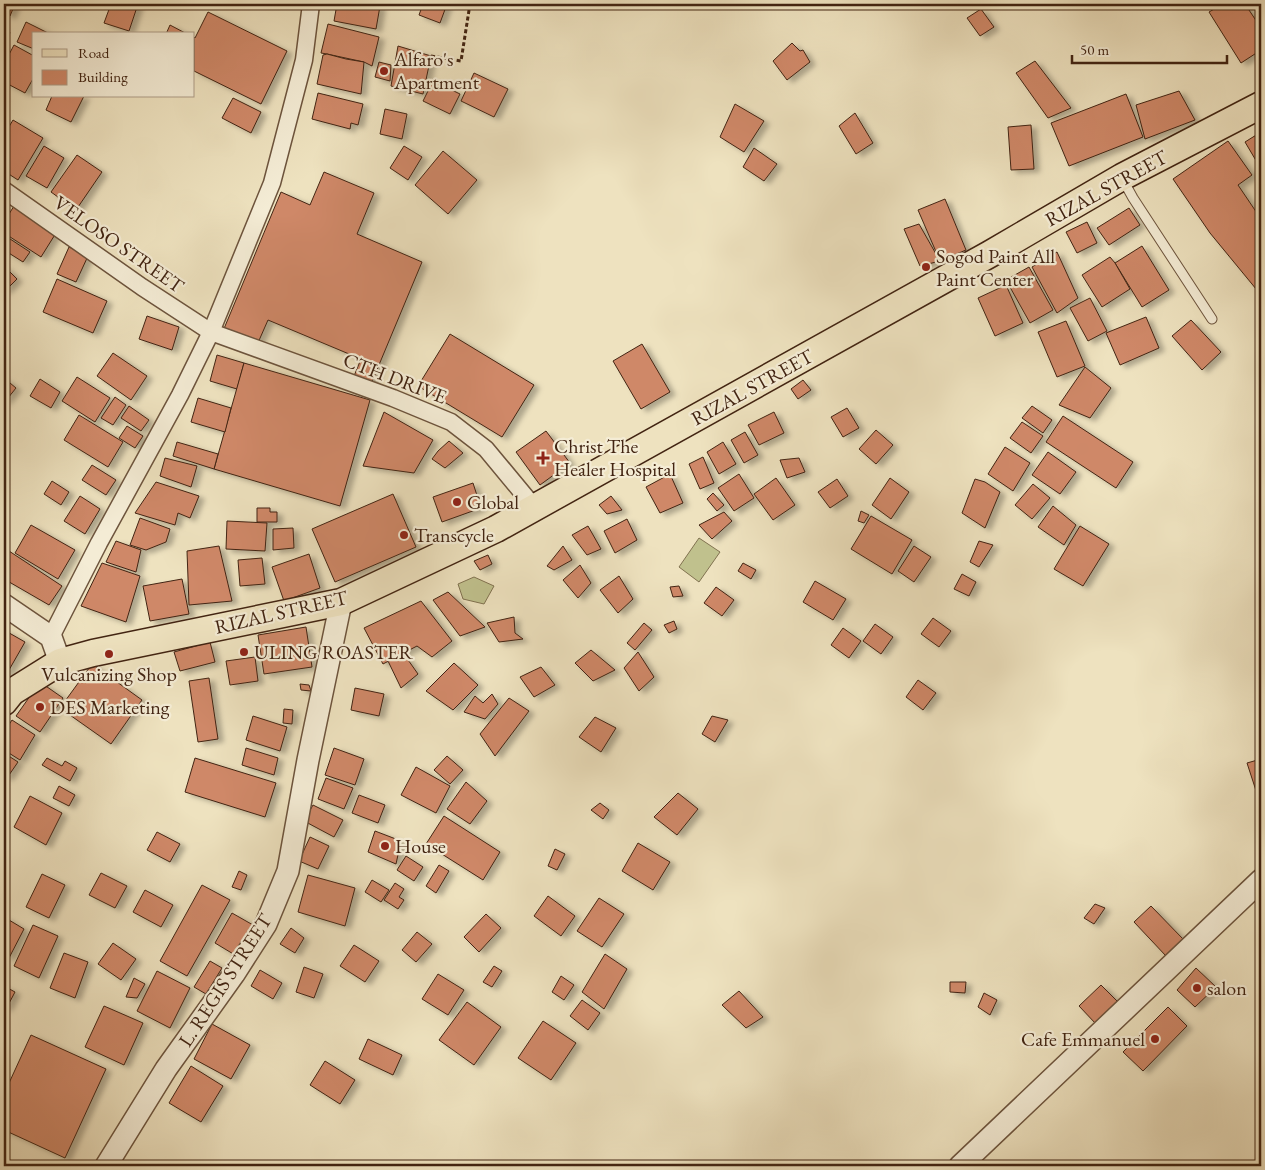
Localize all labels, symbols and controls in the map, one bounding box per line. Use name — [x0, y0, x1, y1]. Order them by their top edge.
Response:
legend — [32, 32, 195, 98]
scale bar — [1072, 32, 1228, 64]
text: 50 m — [1080, 40, 1109, 59]
text: Road — [78, 43, 110, 62]
place label: Alfaro's Apartment — [393, 46, 480, 95]
marker: Alfaro's Apartment — [378, 65, 390, 77]
text: Building — [78, 67, 128, 86]
street label: RIZAL STREET — [1040, 143, 1172, 232]
street label: VELOSO STREET — [49, 189, 190, 299]
place label: Sogod Paint All Paint Center — [936, 243, 1055, 292]
marker: Sogod Paint All Paint Center — [920, 261, 932, 273]
street label: RIZAL STREET — [686, 342, 818, 431]
street label: CTH DRIVE — [340, 346, 450, 410]
place label: Christ The Healer Hospital — [554, 433, 676, 482]
marker: Christ The Healer Hospital — [536, 451, 550, 465]
place label: Global — [467, 489, 519, 515]
marker: Global — [451, 496, 463, 508]
place label: Transcycle — [414, 522, 494, 548]
marker: Transcycle — [398, 529, 410, 541]
street label: RIZAL STREET — [212, 584, 351, 640]
place label: ULING ROASTER — [254, 639, 413, 665]
marker: ULING ROASTER — [238, 646, 250, 658]
marker: Vulcanizing Shop — [103, 648, 115, 660]
place label: Vulcanizing Shop — [41, 661, 177, 687]
place label: DES Marketing — [50, 694, 170, 720]
marker: DES Marketing — [34, 701, 46, 713]
place label: House — [395, 833, 446, 859]
marker: House — [379, 840, 391, 852]
street label: L. REGIS STREET — [172, 908, 278, 1051]
place label: salon — [1207, 975, 1247, 1001]
marker: salon — [1191, 982, 1203, 994]
place label: Cafe Emmanuel — [1021, 1026, 1145, 1052]
marker: Cafe Emmanuel — [1149, 1033, 1161, 1045]

